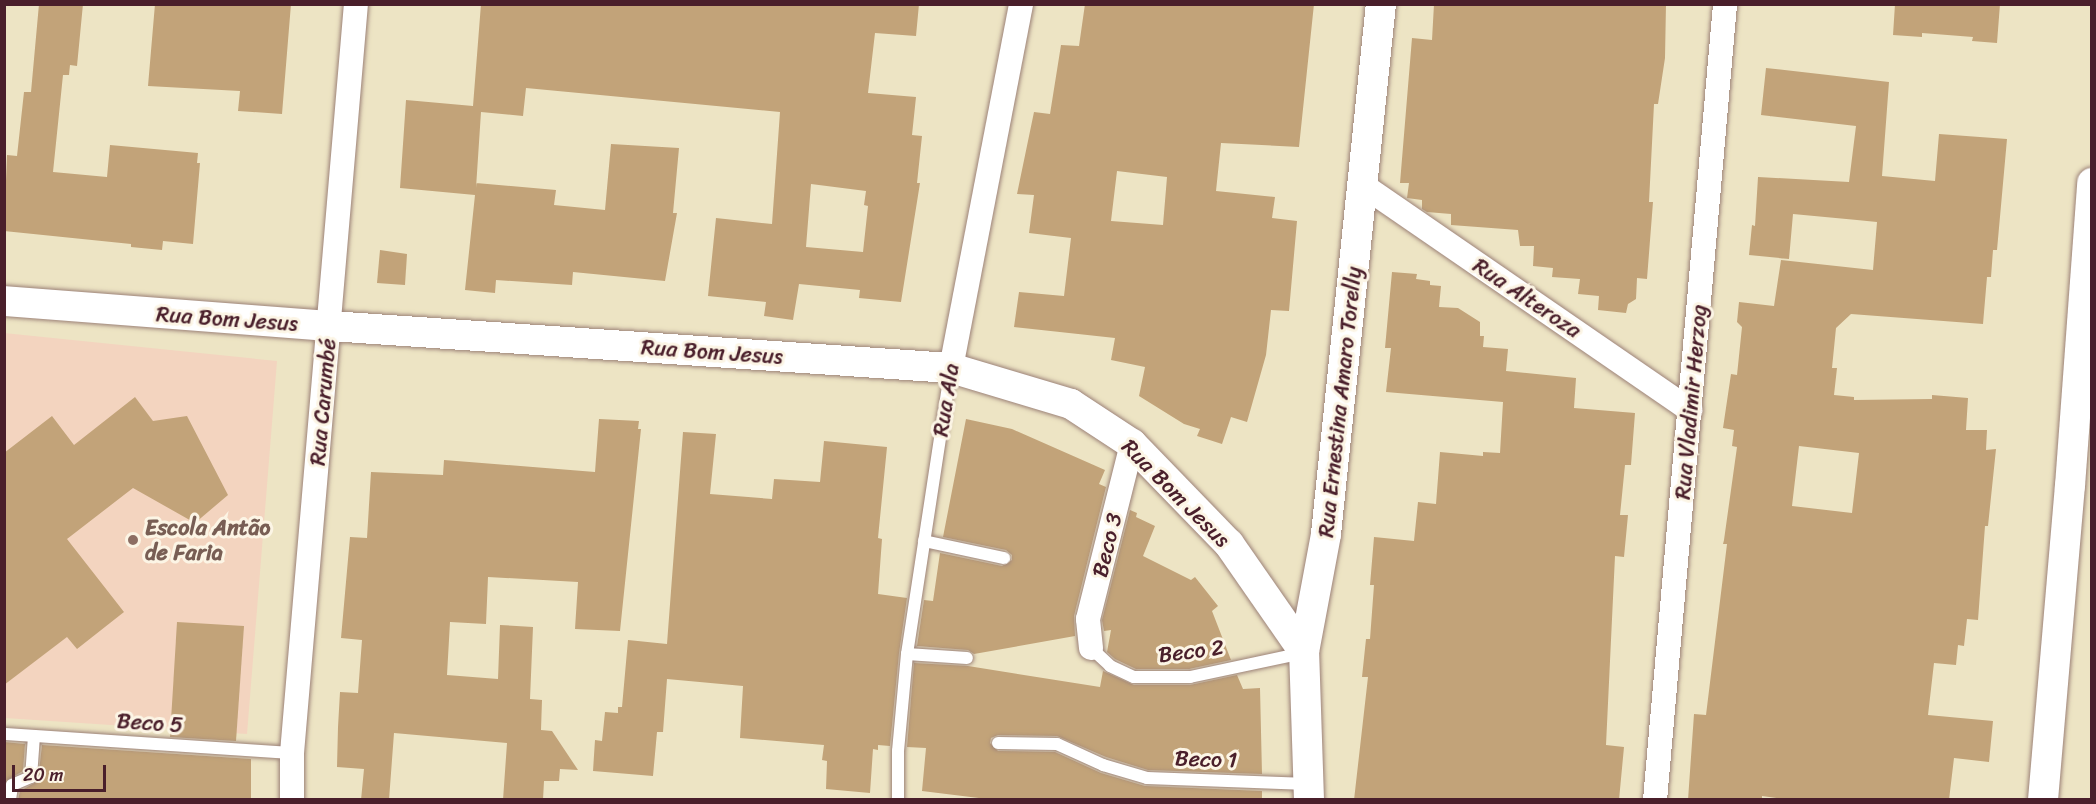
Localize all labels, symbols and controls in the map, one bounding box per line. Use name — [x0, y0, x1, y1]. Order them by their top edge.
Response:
street label: Rua Alteroza — [1468, 252, 1586, 344]
street label: Rua Ernestina Amaro Torelly — [1313, 265, 1367, 539]
street label: Rua Bom Jesus — [155, 301, 299, 337]
street label: Rua Vladimir Herzog — [1669, 303, 1713, 501]
street label: Rua Bom Jesus — [640, 334, 784, 370]
street label: Rua Carumbé — [304, 337, 342, 467]
street label: Rua Ala — [927, 362, 965, 438]
street label: Rua Bom Jesus — [1116, 433, 1236, 553]
street label: Beco 3 — [1086, 510, 1128, 580]
place label: Escola Antão de Faria — [145, 514, 271, 566]
marker: Escola Antão de Faria — [126, 533, 140, 547]
street label: Beco 2 — [1157, 634, 1225, 668]
street label: Beco 5 — [116, 708, 184, 738]
street label: Beco 1 — [1174, 745, 1238, 773]
scale bar — [15, 753, 110, 791]
text: 20 m — [23, 759, 63, 791]

